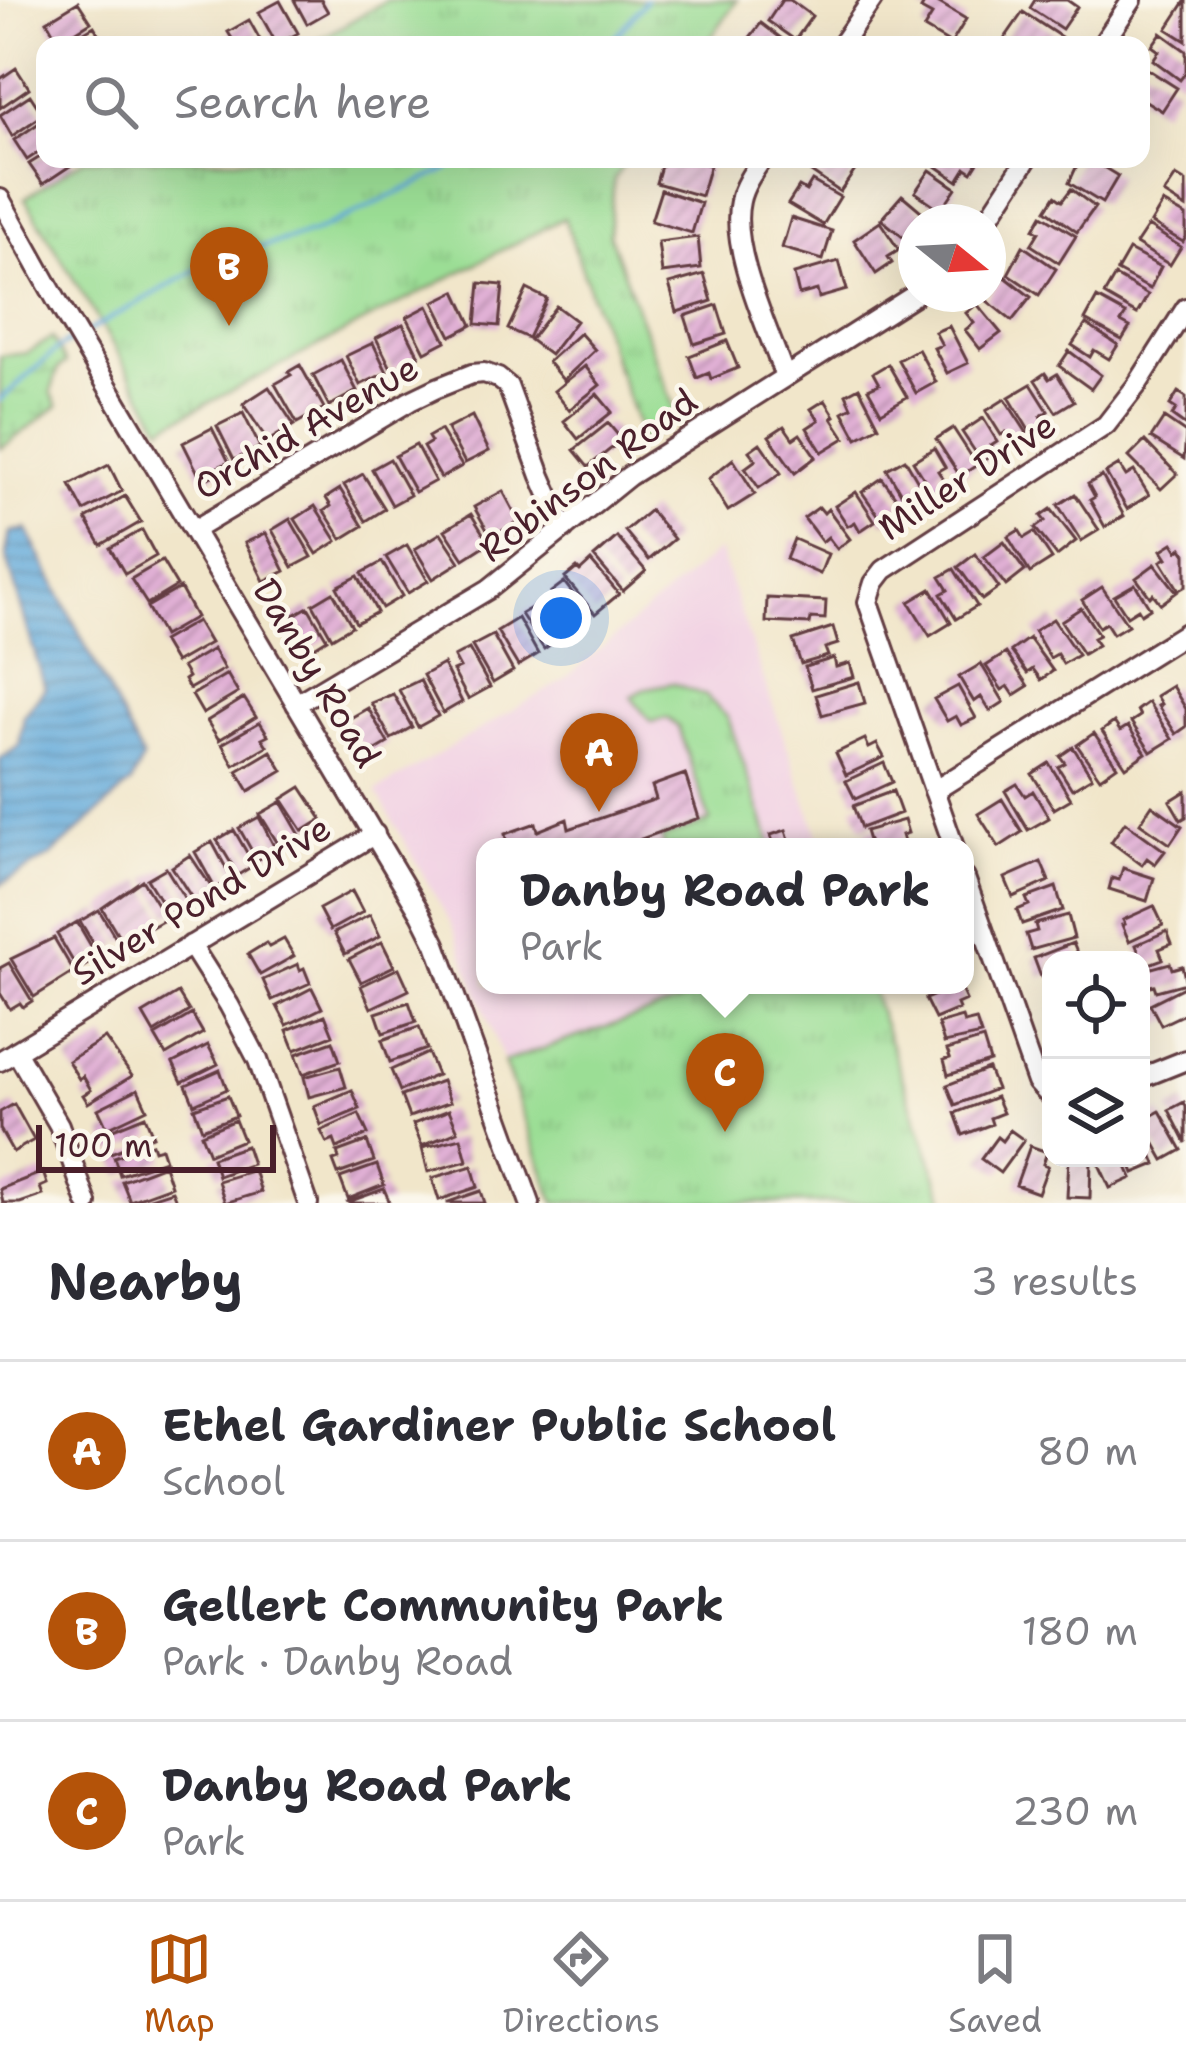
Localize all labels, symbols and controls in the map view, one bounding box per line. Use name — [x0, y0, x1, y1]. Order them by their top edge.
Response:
search box — [36, 36, 1150, 168]
icon: search — [78, 69, 144, 135]
text: Search here — [174, 72, 431, 132]
north arrow — [898, 204, 1006, 312]
pin: B — [190, 227, 268, 326]
street label: Orchid Avenue — [185, 343, 427, 511]
street label: Robinson Road — [469, 377, 707, 573]
street label: Miller Drive — [869, 400, 1065, 552]
street label: Danby Road — [241, 570, 393, 776]
your location — [531, 588, 591, 648]
pin: A — [560, 713, 638, 812]
street label: Silver Pond Drive — [62, 803, 340, 997]
popup — [476, 838, 974, 994]
text: Danby Road Park — [520, 860, 930, 920]
text: Park — [520, 920, 603, 972]
map controls — [1042, 951, 1150, 1167]
button: locate — [1042, 951, 1150, 1059]
pin: C — [686, 1033, 764, 1132]
button: layers — [1042, 1059, 1150, 1167]
scale bar — [36, 1119, 276, 1172]
text: 100 m — [54, 1123, 153, 1168]
text: Nearby — [48, 1247, 243, 1315]
text: 3 results — [971, 1255, 1138, 1307]
text: Ethel Gardiner Public School — [162, 1395, 836, 1455]
text: A — [72, 1425, 102, 1477]
text: 80 m — [1037, 1425, 1138, 1477]
text: School — [162, 1455, 285, 1507]
text: Gellert Community Park — [162, 1575, 724, 1635]
text: B — [75, 1605, 99, 1657]
text: 180 m — [1022, 1605, 1138, 1657]
text: Park · Danby Road — [162, 1635, 513, 1687]
text: Danby Road Park — [162, 1755, 572, 1815]
text: C — [75, 1785, 99, 1837]
text: 230 m — [1012, 1785, 1138, 1837]
text: Park — [162, 1815, 246, 1867]
tab: Map — [144, 1926, 215, 2043]
tab: Directions — [503, 1926, 660, 2043]
tab: Saved — [948, 1926, 1042, 2043]

